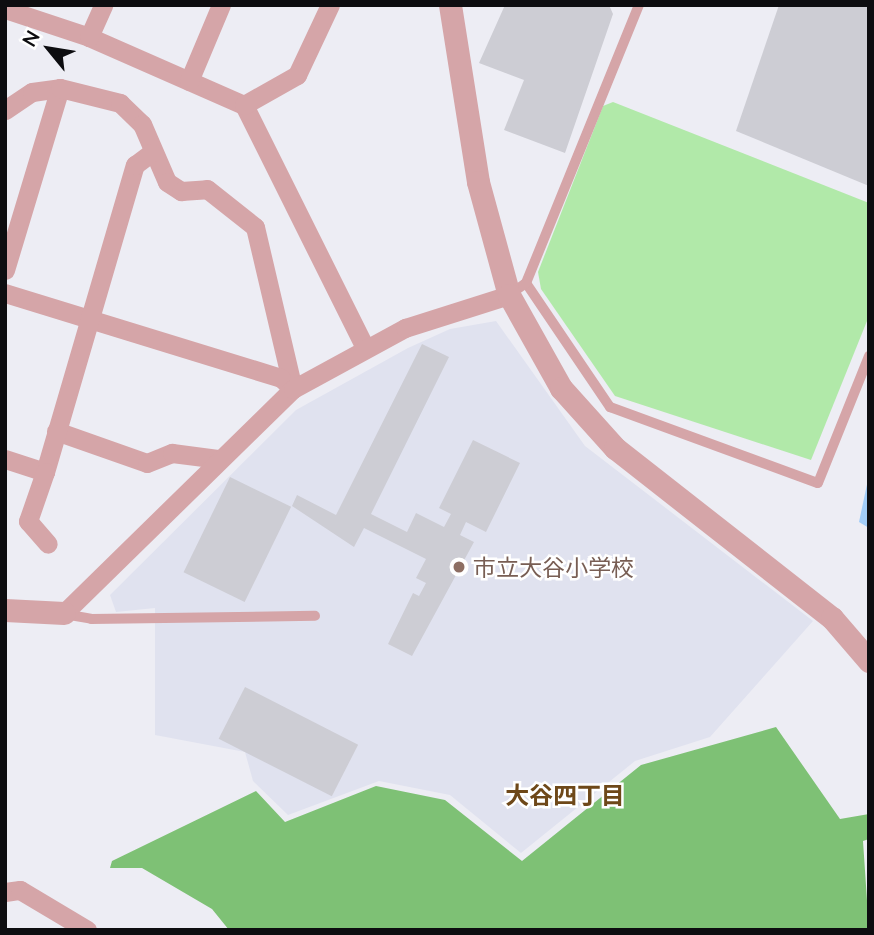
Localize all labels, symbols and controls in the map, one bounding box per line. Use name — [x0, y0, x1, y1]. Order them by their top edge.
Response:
north arrow — [14, 14, 84, 84]
text: N — [17, 26, 44, 50]
place label: 市立大谷小学校 — [473, 553, 634, 581]
marker: 市立大谷小学校 — [451, 559, 467, 575]
district label: 大谷四丁目 — [505, 781, 625, 809]

